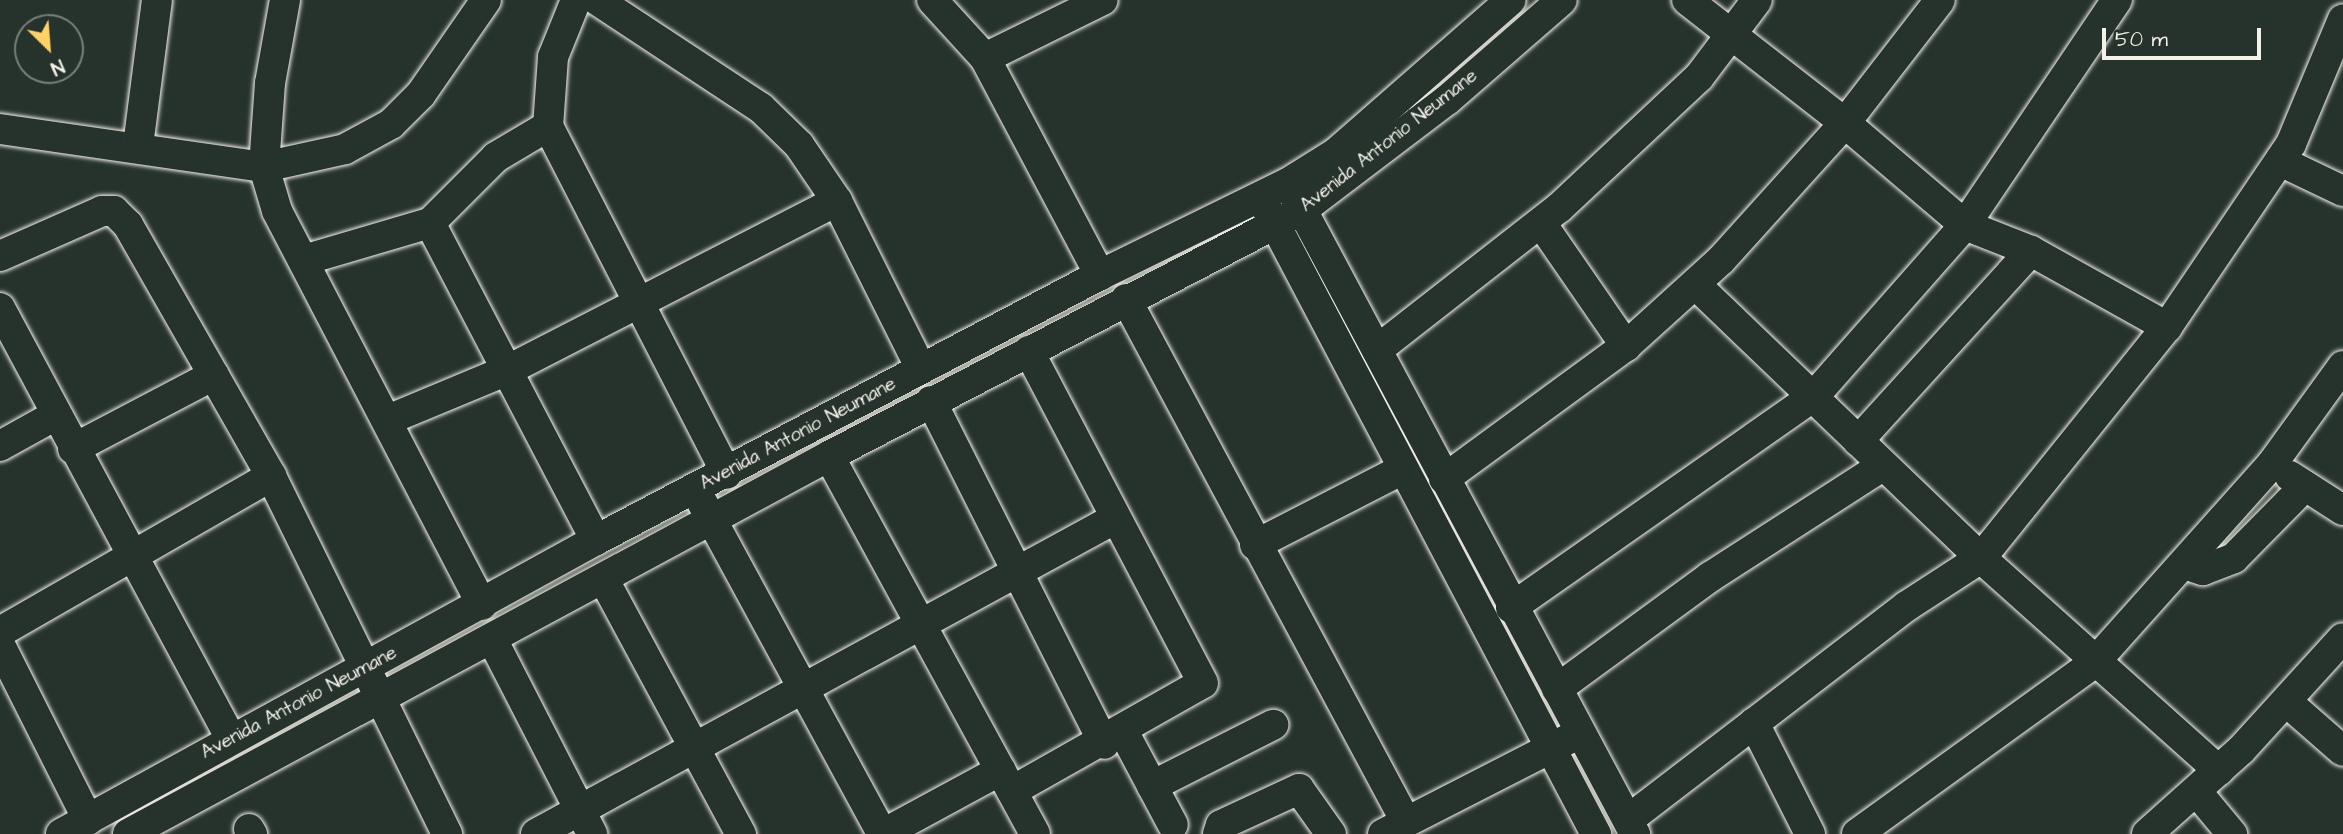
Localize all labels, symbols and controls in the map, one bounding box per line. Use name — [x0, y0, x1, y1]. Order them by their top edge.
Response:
north arrow — [14, 14, 84, 84]
scale bar — [2105, 14, 2264, 58]
text: 50 m — [2115, 25, 2168, 54]
text: N — [46, 52, 68, 81]
street label: Avenida Antonio Neumane — [1296, 65, 1482, 217]
street label: Avenida Antonio Neumane — [696, 373, 900, 495]
street label: Avenida Antonio Neumane — [197, 642, 401, 764]

